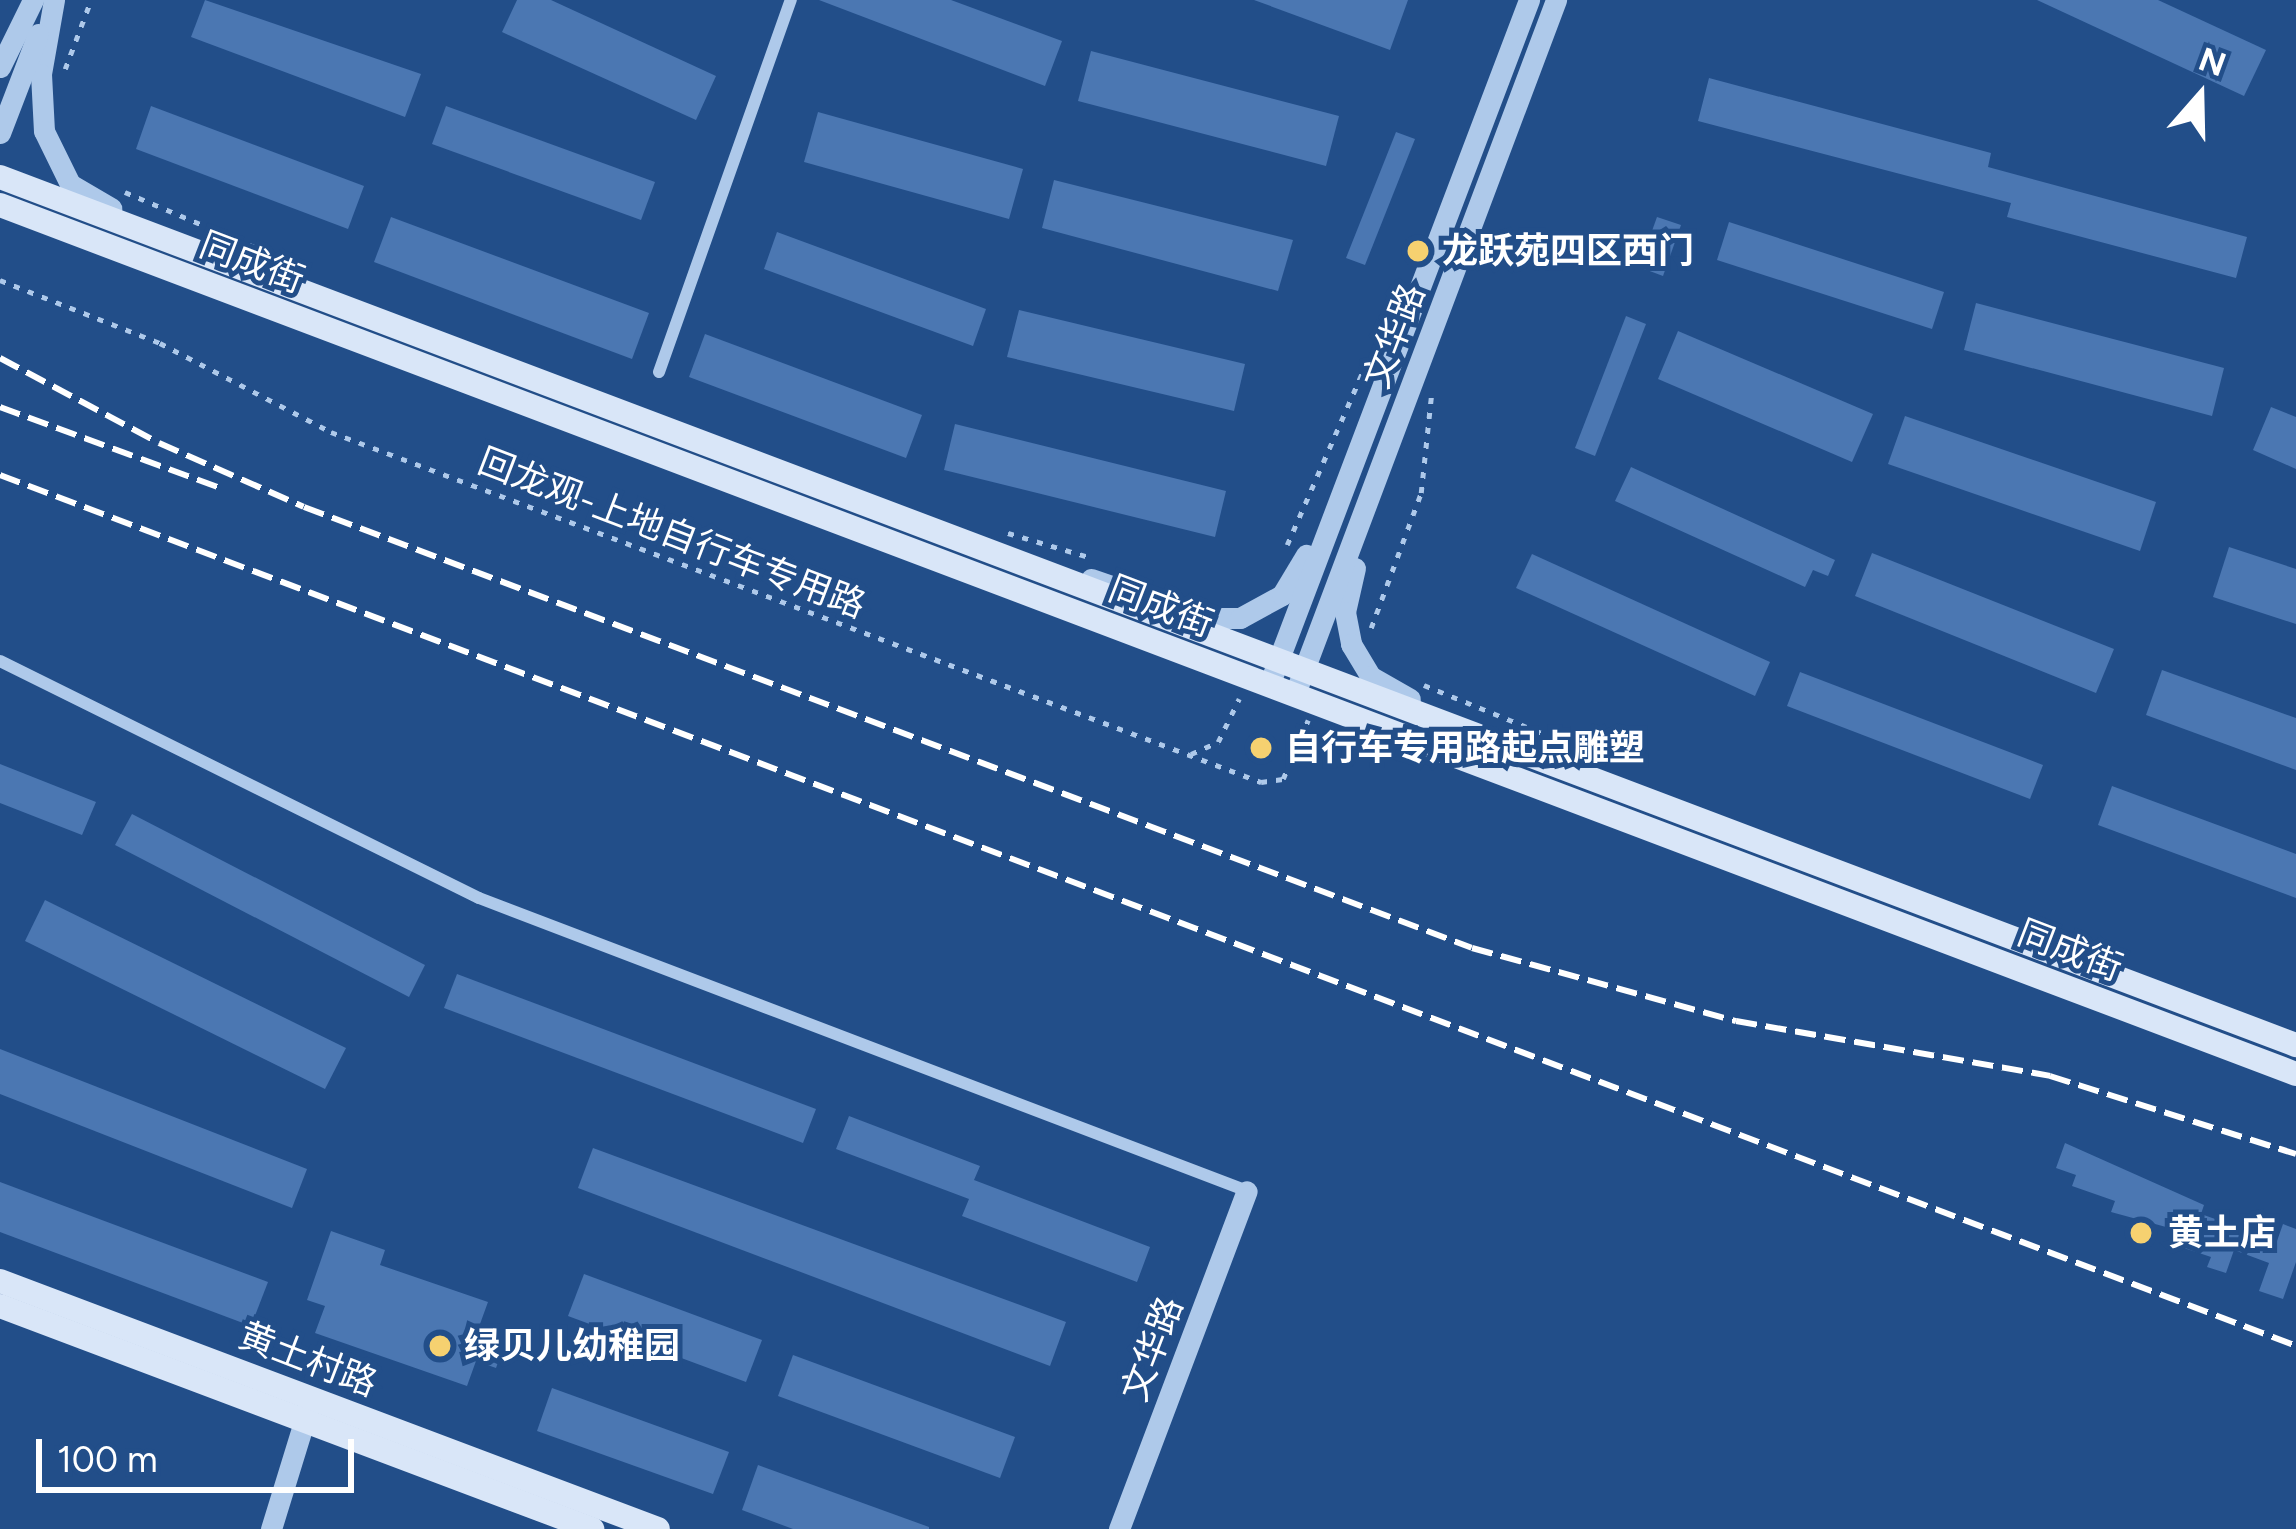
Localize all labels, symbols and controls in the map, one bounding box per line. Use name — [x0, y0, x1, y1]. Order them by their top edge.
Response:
north arrow — [2140, 36, 2260, 156]
text: N — [2194, 39, 2231, 84]
street label: 同成街 — [194, 222, 310, 302]
place label: 龙跃苑四区西门 — [1442, 229, 1694, 273]
marker: 龙跃苑四区西门 — [1405, 238, 1431, 264]
street label: 文华路 — [1354, 278, 1434, 394]
street label: 回龙观-上地自行车专用路 — [472, 439, 872, 627]
street label: 同成街 — [1103, 566, 1219, 646]
place label: 自行车专用路起点雕塑 — [1285, 726, 1645, 770]
marker: 自行车专用路起点雕塑 — [1248, 735, 1274, 761]
street label: 同成街 — [2012, 910, 2128, 990]
place label: 黄土店 — [2168, 1211, 2276, 1255]
marker: 黄土店 — [2125, 1217, 2157, 1249]
street label: 文华路 — [1112, 1291, 1192, 1407]
street label: 黄土村路 — [233, 1313, 383, 1405]
place label: 绿贝儿幼稚园 — [464, 1324, 680, 1368]
marker: 绿贝儿幼稚园 — [427, 1333, 453, 1359]
scale bar — [42, 1415, 360, 1489]
text: 100 m — [57, 1438, 158, 1481]

